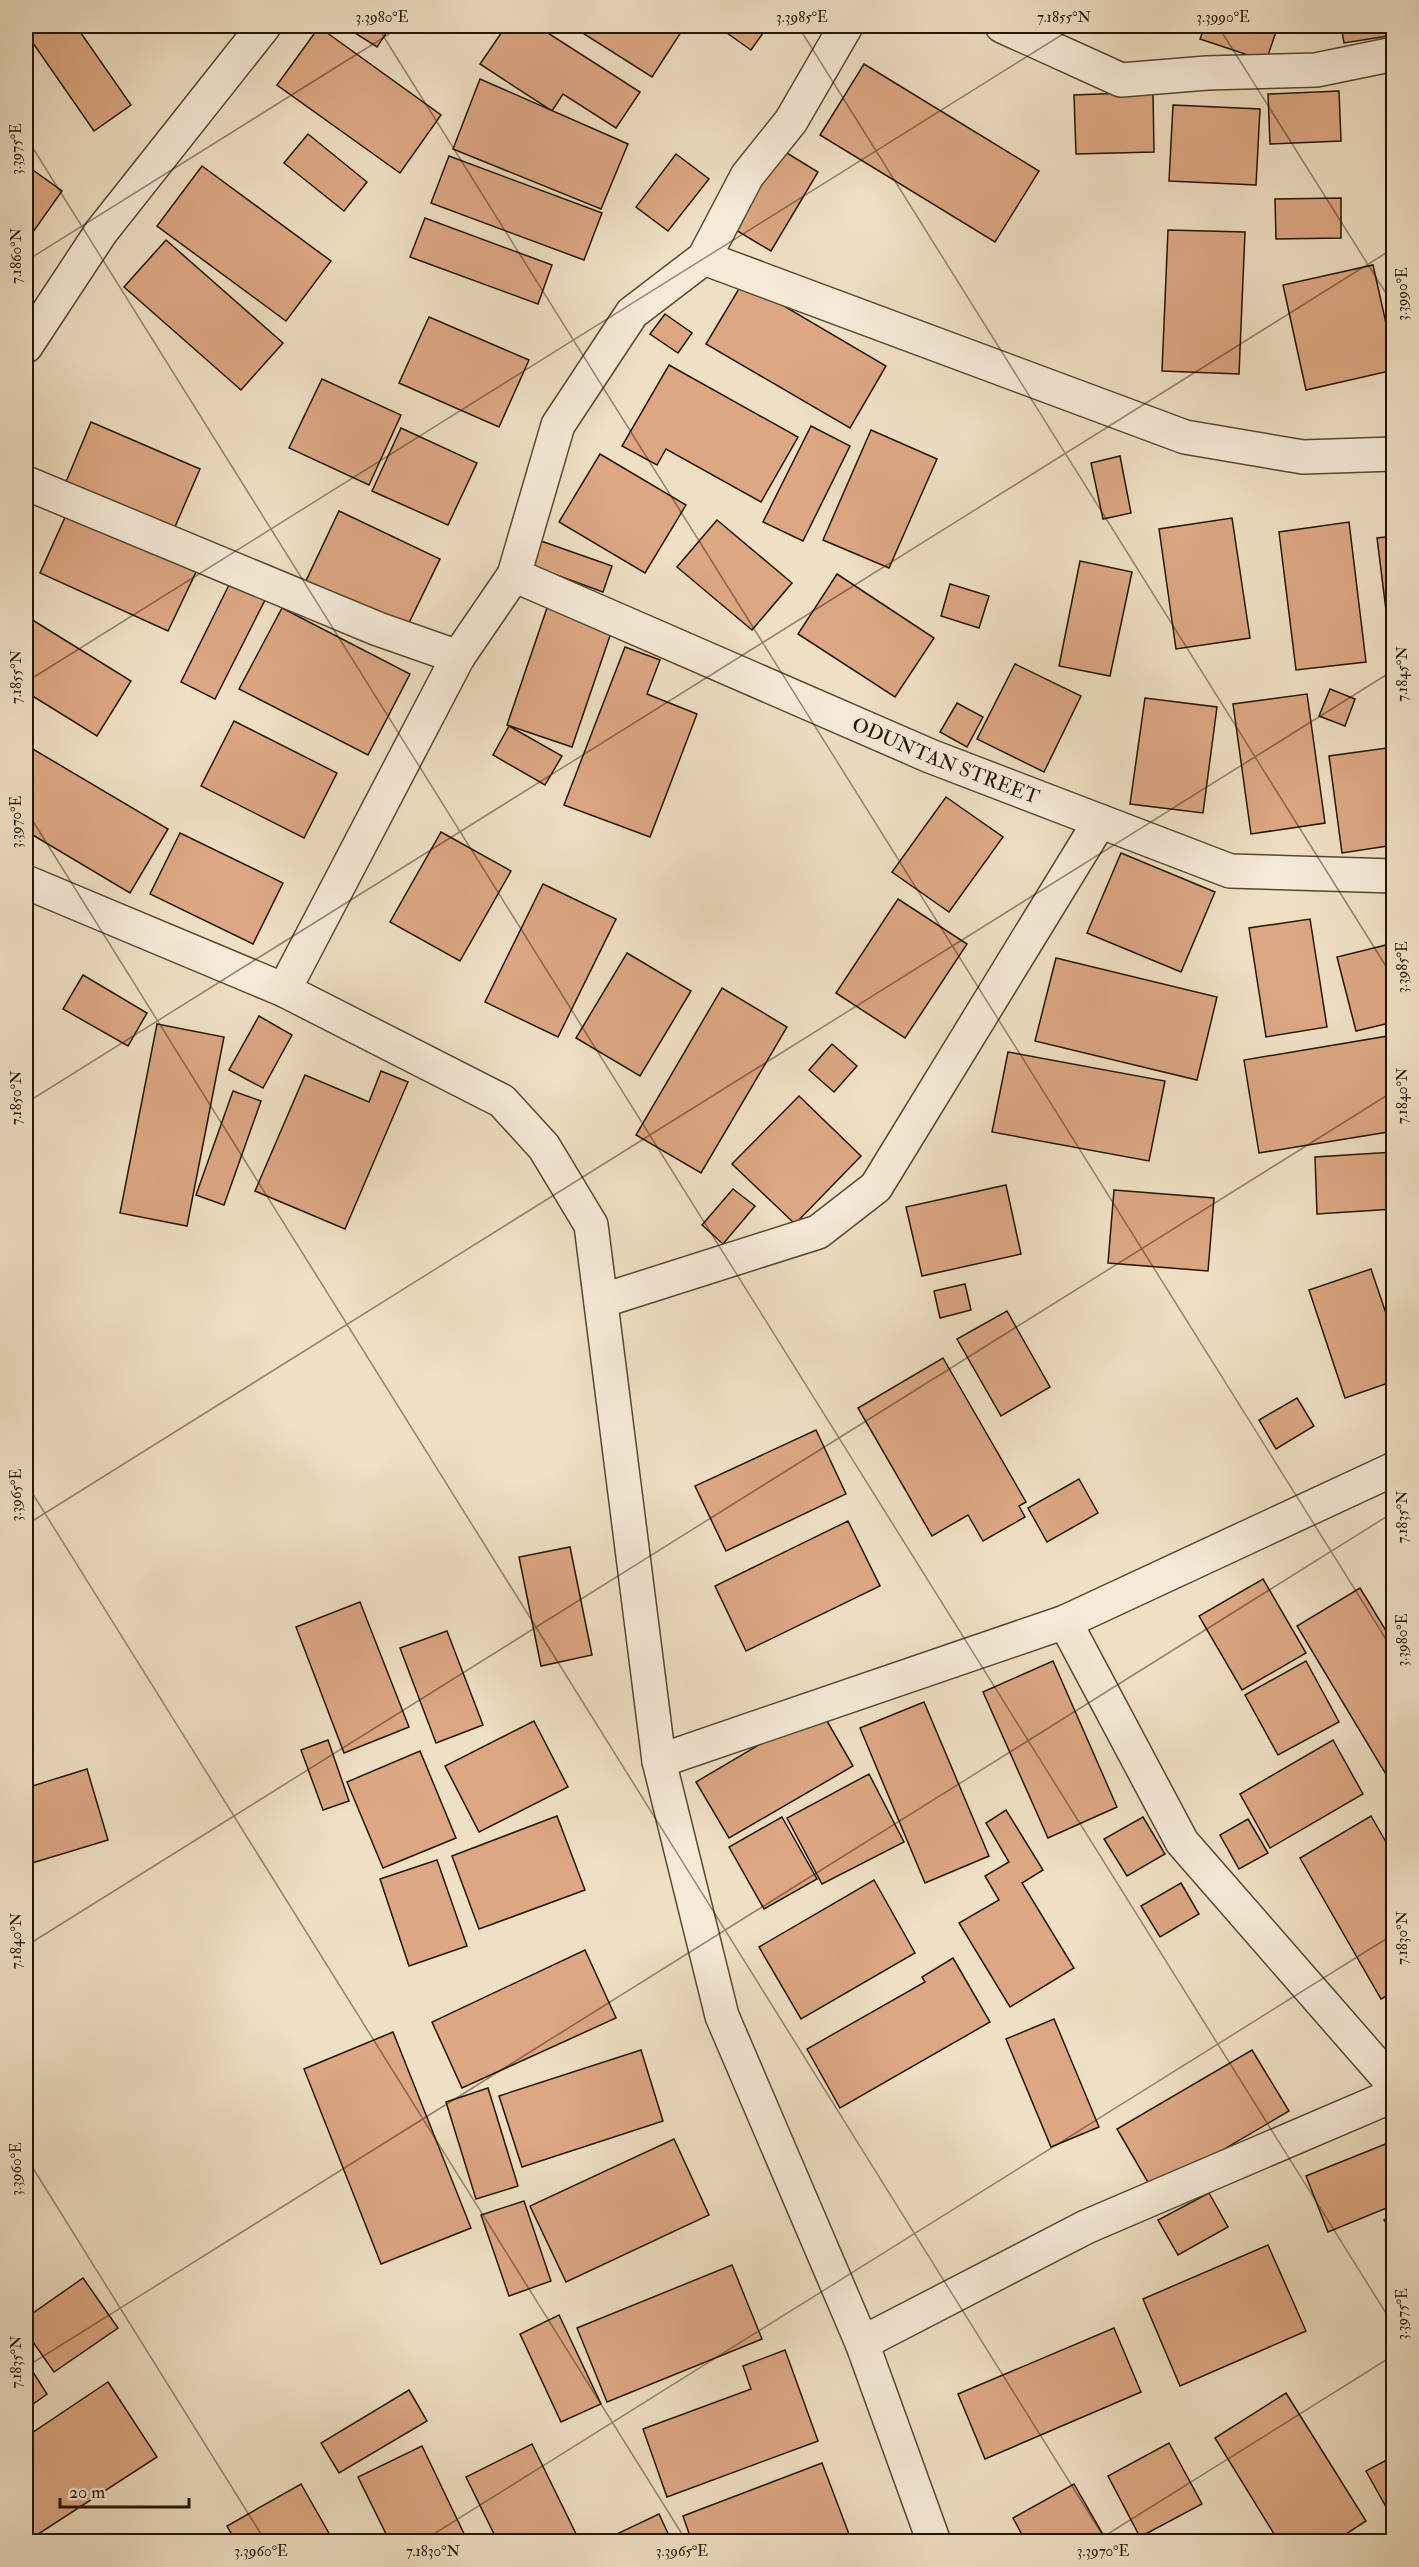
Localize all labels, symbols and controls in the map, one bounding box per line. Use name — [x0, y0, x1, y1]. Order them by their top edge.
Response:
text: 3.3980°E — [356, 8, 409, 27]
text: 3.3985°E — [776, 8, 828, 27]
text: 7.1855°N — [1037, 8, 1091, 27]
text: 3.3990°E — [1196, 8, 1250, 27]
text: 3.3975°E — [7, 123, 26, 175]
text: 7.1860°N — [7, 228, 26, 284]
text: 3.3990°E — [1393, 267, 1412, 321]
text: 7.1845°N — [1393, 646, 1412, 702]
text: 7.1855°N — [7, 650, 26, 704]
street label: ODUNTAN STREET — [848, 711, 1043, 809]
text: 3.3970°E — [7, 795, 26, 848]
text: 3.3985°E — [1393, 941, 1412, 993]
text: 7.1840°N — [1393, 1067, 1412, 1124]
text: 7.1850°N — [7, 1070, 26, 1125]
text: 3.3965°E — [7, 1469, 26, 1521]
text: 7.1835°N — [1393, 1490, 1412, 1543]
text: 3.3980°E — [1393, 1613, 1412, 1666]
text: 7.1830°N — [1393, 1910, 1412, 1965]
text: 7.1840°N — [7, 1912, 26, 1969]
text: 3.3960°E — [7, 2142, 26, 2196]
text: 3.3975°E — [1393, 2288, 1412, 2340]
text: 7.1835°N — [7, 2335, 26, 2388]
scale bar — [60, 2471, 189, 2509]
text: 20 m — [69, 2481, 105, 2504]
text: 3.3960°E — [234, 2542, 288, 2561]
text: 7.1830°N — [406, 2542, 461, 2561]
text: 3.3965°E — [656, 2542, 708, 2561]
text: 3.3970°E — [1077, 2542, 1130, 2561]

